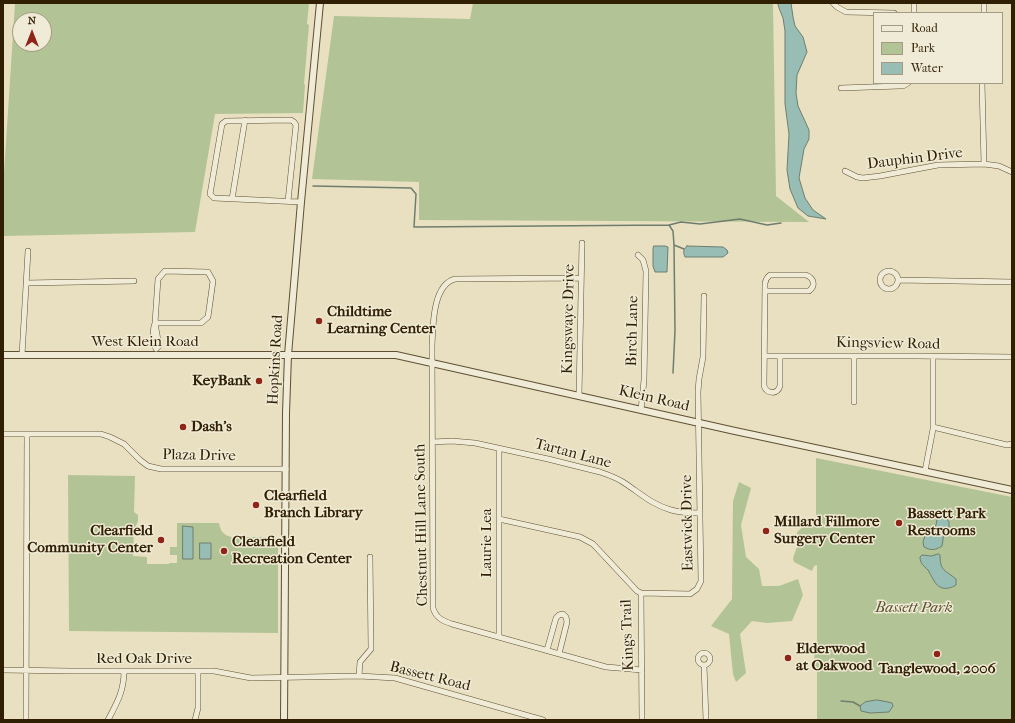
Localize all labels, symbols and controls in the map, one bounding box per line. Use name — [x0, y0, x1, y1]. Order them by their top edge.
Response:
north arrow — [12, 12, 52, 52]
legend — [873, 12, 1003, 84]
text: N — [28, 14, 36, 27]
text: Road — [911, 21, 938, 35]
text: Park — [911, 41, 935, 55]
text: Water — [911, 61, 943, 75]
street label: Dauphin Drive — [866, 144, 964, 174]
street label: Kingswaye Drive — [559, 264, 579, 374]
street label: Birch Lane — [623, 295, 643, 367]
place label: Childtime Learning Center — [327, 303, 435, 338]
street label: Hopkins Road — [265, 314, 287, 406]
marker: Childtime Learning Center — [314, 316, 324, 326]
street label: West Klein Road — [91, 333, 199, 351]
street label: Kingsview Road — [836, 334, 940, 354]
place label: KeyBank — [192, 372, 251, 390]
marker: KeyBank — [254, 376, 264, 386]
street label: Klein Road — [617, 382, 691, 416]
place label: Dash's — [191, 418, 232, 436]
marker: Dash's — [178, 422, 188, 432]
street label: Tartan Lane — [533, 435, 613, 473]
street label: Chestnut Hill Lane South — [412, 443, 432, 607]
street label: Plaza Drive — [162, 446, 236, 466]
street label: Eastwick Drive — [678, 475, 698, 571]
place label: Clearfield Branch Library — [264, 487, 363, 522]
marker: Clearfield Branch Library — [251, 500, 261, 510]
place label: Bassett Park Restrooms — [907, 505, 986, 540]
street label: Laurie Lea — [478, 508, 496, 578]
place label: Millard Fillmore Surgery Center — [774, 513, 879, 548]
marker: Bassett Park Restrooms — [894, 518, 904, 528]
place label: Clearfield Community Center — [27, 522, 153, 557]
marker: Millard Fillmore Surgery Center — [761, 526, 771, 536]
place label: Clearfield Recreation Center — [232, 533, 352, 568]
marker: Clearfield Community Center — [156, 535, 166, 545]
marker: Clearfield Recreation Center — [219, 546, 229, 556]
street label: Kings Trail — [618, 599, 638, 671]
park label: Bassett Park — [875, 599, 953, 617]
place label: Elderwood at Oakwood — [796, 640, 872, 675]
marker: Tanglewood, 2006 — [932, 649, 942, 659]
street label: Red Oak Drive — [96, 650, 192, 668]
marker: Elderwood at Oakwood — [783, 653, 793, 663]
street label: Bassett Road — [388, 658, 472, 696]
place label: Tanglewood, 2006 — [878, 660, 996, 678]

